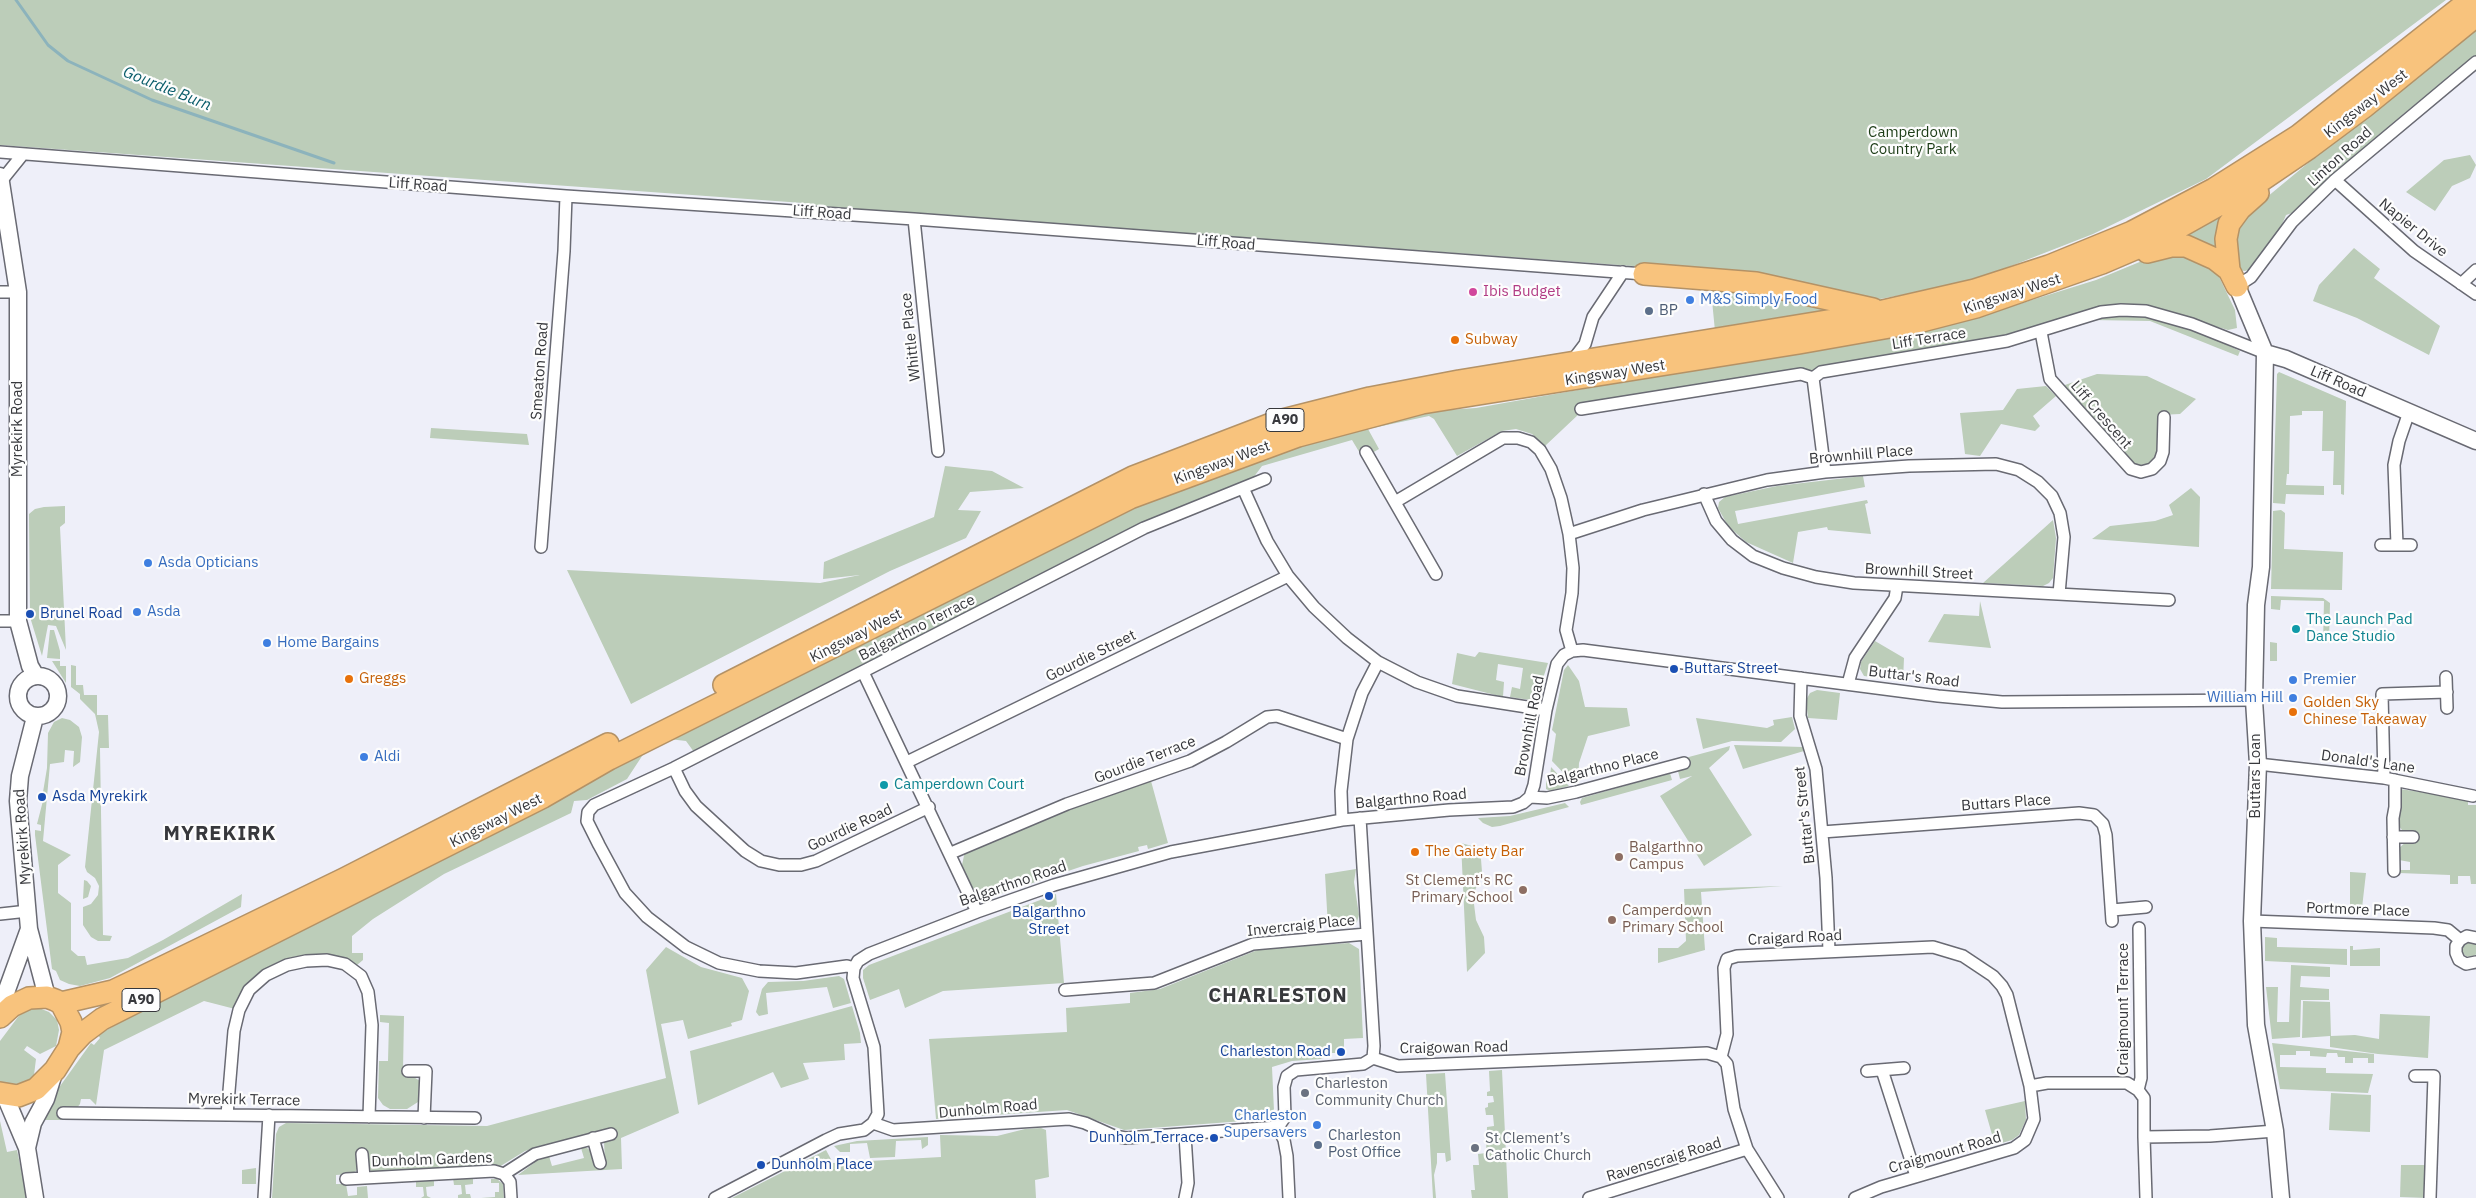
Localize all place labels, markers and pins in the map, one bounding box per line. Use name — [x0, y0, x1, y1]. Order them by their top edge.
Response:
place label: Ibis Budget — [1483, 283, 1561, 301]
marker: Ibis Budget — [1467, 286, 1479, 298]
place label: M&S Simply Food — [1700, 291, 1818, 309]
marker: M&S Simply Food — [1684, 294, 1696, 306]
place label: BP — [1659, 302, 1678, 320]
marker: BP — [1643, 305, 1655, 317]
place label: Subway — [1465, 331, 1518, 349]
marker: Subway — [1449, 334, 1461, 346]
place label: Asda Opticians — [158, 554, 259, 572]
marker: Asda Opticians — [142, 557, 154, 569]
place label: Asda — [147, 603, 181, 621]
place label: Brunel Road — [40, 605, 123, 623]
marker: Asda — [131, 606, 143, 618]
marker: Brunel Road — [24, 608, 36, 620]
place label: The Launch Pad Dance Studio — [2306, 611, 2413, 646]
marker: The Launch Pad Dance Studio — [2290, 623, 2302, 635]
place label: Home Bargains — [277, 634, 379, 652]
marker: Home Bargains — [261, 637, 273, 649]
place label: Buttars Street — [1684, 660, 1778, 678]
marker: Buttars Street — [1668, 663, 1680, 675]
place label: Greggs — [359, 670, 406, 688]
place label: Premier — [2303, 671, 2356, 689]
marker: Greggs — [343, 673, 355, 685]
marker: Premier — [2287, 674, 2299, 686]
place label: William Hill — [2207, 689, 2283, 707]
marker: William Hill — [2287, 692, 2299, 704]
place label: Golden Sky Chinese Takeaway — [2303, 694, 2427, 729]
marker: Golden Sky Chinese Takeaway — [2287, 706, 2299, 718]
place label: Aldi — [374, 748, 400, 766]
marker: Aldi — [358, 751, 370, 763]
place label: Camperdown Court — [894, 776, 1024, 794]
marker: Camperdown Court — [878, 779, 890, 791]
place label: Asda Myrekirk — [52, 788, 148, 806]
marker: Asda Myrekirk — [36, 791, 48, 803]
place label: Balgarthno Campus — [1629, 839, 1703, 874]
place label: The Gaiety Bar — [1425, 843, 1524, 861]
marker: The Gaiety Bar — [1409, 846, 1421, 858]
marker: Balgarthno Campus — [1613, 851, 1625, 863]
place label: St Clement's RC Primary School — [1405, 872, 1513, 907]
marker: St Clement's RC Primary School — [1517, 884, 1529, 896]
marker: Balgarthno Street — [1043, 890, 1055, 902]
place label: Camperdown Primary School — [1622, 902, 1724, 937]
place label: Balgarthno Street — [1012, 904, 1086, 939]
marker: Camperdown Primary School — [1606, 914, 1618, 926]
place label: Charleston Road — [1220, 1043, 1331, 1061]
marker: Charleston Road — [1335, 1046, 1347, 1058]
place label: Charleston Community Church — [1315, 1075, 1444, 1110]
marker: Charleston Community Church — [1299, 1087, 1311, 1099]
place label: Charleston Supersavers — [1224, 1107, 1307, 1142]
marker: Charleston Supersavers — [1311, 1119, 1323, 1131]
place label: Charleston Post Office — [1328, 1127, 1401, 1162]
place label: Dunholm Terrace — [1089, 1129, 1204, 1147]
place label: St Clement’s Catholic Church — [1485, 1130, 1591, 1165]
marker: Dunholm Terrace — [1208, 1132, 1220, 1144]
marker: Charleston Post Office — [1312, 1139, 1324, 1151]
marker: St Clement’s Catholic Church — [1469, 1142, 1481, 1154]
place label: Dunholm Place — [771, 1156, 873, 1174]
marker: Dunholm Place — [755, 1159, 767, 1171]

